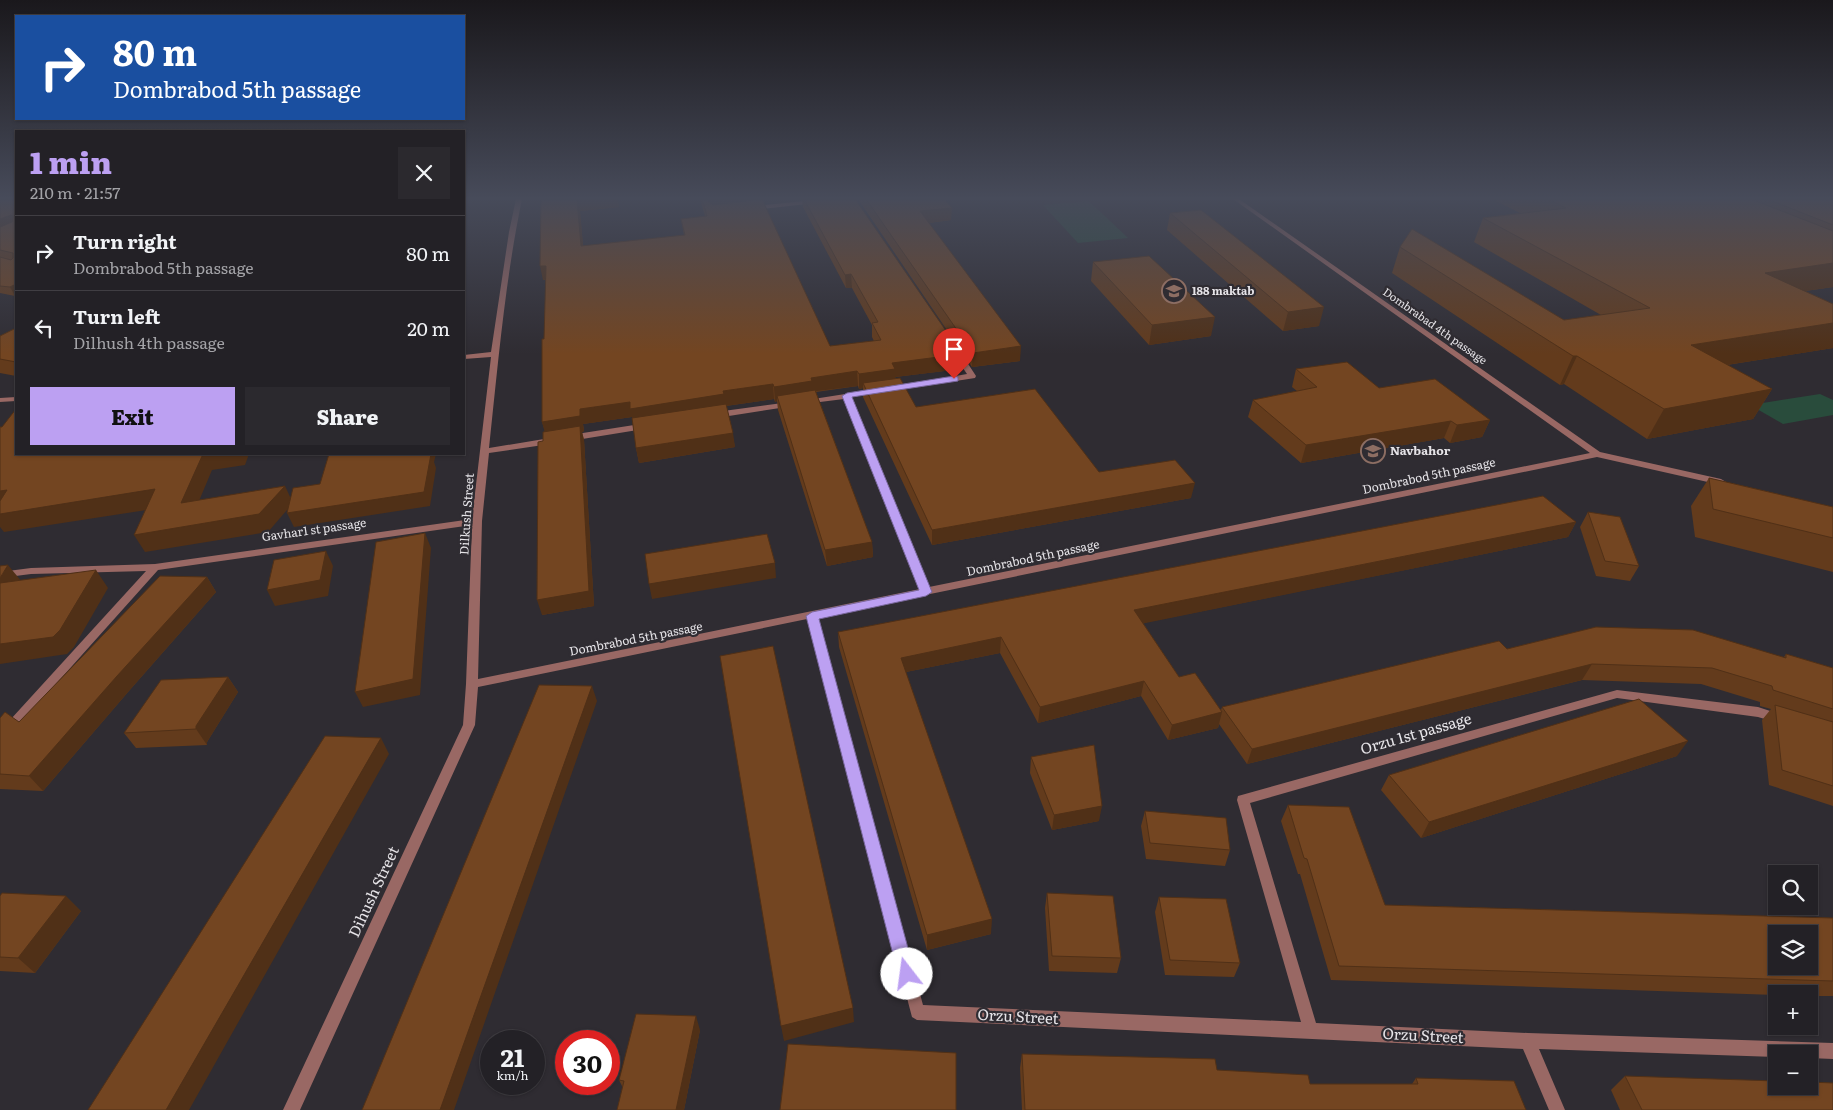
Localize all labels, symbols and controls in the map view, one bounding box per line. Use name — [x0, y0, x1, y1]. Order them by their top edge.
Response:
text: 80 m — [113, 25, 197, 77]
icon: right — [30, 35, 95, 100]
text: Dombrabod 5th passage — [113, 72, 361, 105]
text: 1 min — [30, 139, 112, 183]
button: close — [398, 147, 450, 199]
text: 210 m · 21:57 — [30, 180, 120, 204]
text: Turn right — [73, 227, 177, 255]
icon: right — [30, 239, 58, 267]
text: 80 m — [406, 239, 450, 267]
text: Dombrabod 5th passage — [73, 255, 254, 279]
school or university icon: 188 maktab — [1161, 278, 1187, 304]
place label: 188 maktab — [1192, 282, 1254, 298]
street label: Dombrabad 4th passage — [1380, 283, 1491, 367]
text: Turn left — [73, 302, 160, 330]
icon: left — [30, 314, 58, 342]
text: 20 m — [407, 314, 450, 342]
pin — [933, 328, 975, 379]
text: Dilhush 4th passage — [73, 330, 225, 354]
icon: arrive — [940, 335, 968, 363]
button: Exit — [30, 387, 235, 445]
button: Share — [245, 387, 450, 445]
school or university icon: Navbahor — [1360, 438, 1386, 464]
place label: Navbahor — [1390, 441, 1451, 459]
street label: Dombrabod 5th passage — [1361, 452, 1497, 498]
street label: Dilkush Street — [454, 472, 478, 556]
street label: Gavhar1 st passage — [260, 513, 367, 545]
street label: Dombrabod 5th passage — [965, 534, 1101, 580]
street label: Dombrabod 5th passage — [568, 616, 704, 660]
street label: Orzu 1st passage — [1357, 706, 1474, 759]
street label: Dihush Street — [341, 842, 404, 941]
map controls — [1768, 865, 1818, 1095]
button: search — [1768, 865, 1818, 915]
button: layers — [1768, 925, 1818, 975]
position arrow — [880, 947, 932, 999]
button: + — [1768, 985, 1818, 1035]
street label: Orzu Street — [977, 1002, 1059, 1029]
street label: Orzu Street — [1382, 1021, 1464, 1048]
speed limit sign: 30 — [555, 1030, 620, 1095]
text: 21 — [501, 1038, 524, 1075]
button: − — [1768, 1045, 1818, 1095]
text: km/h — [497, 1066, 528, 1084]

